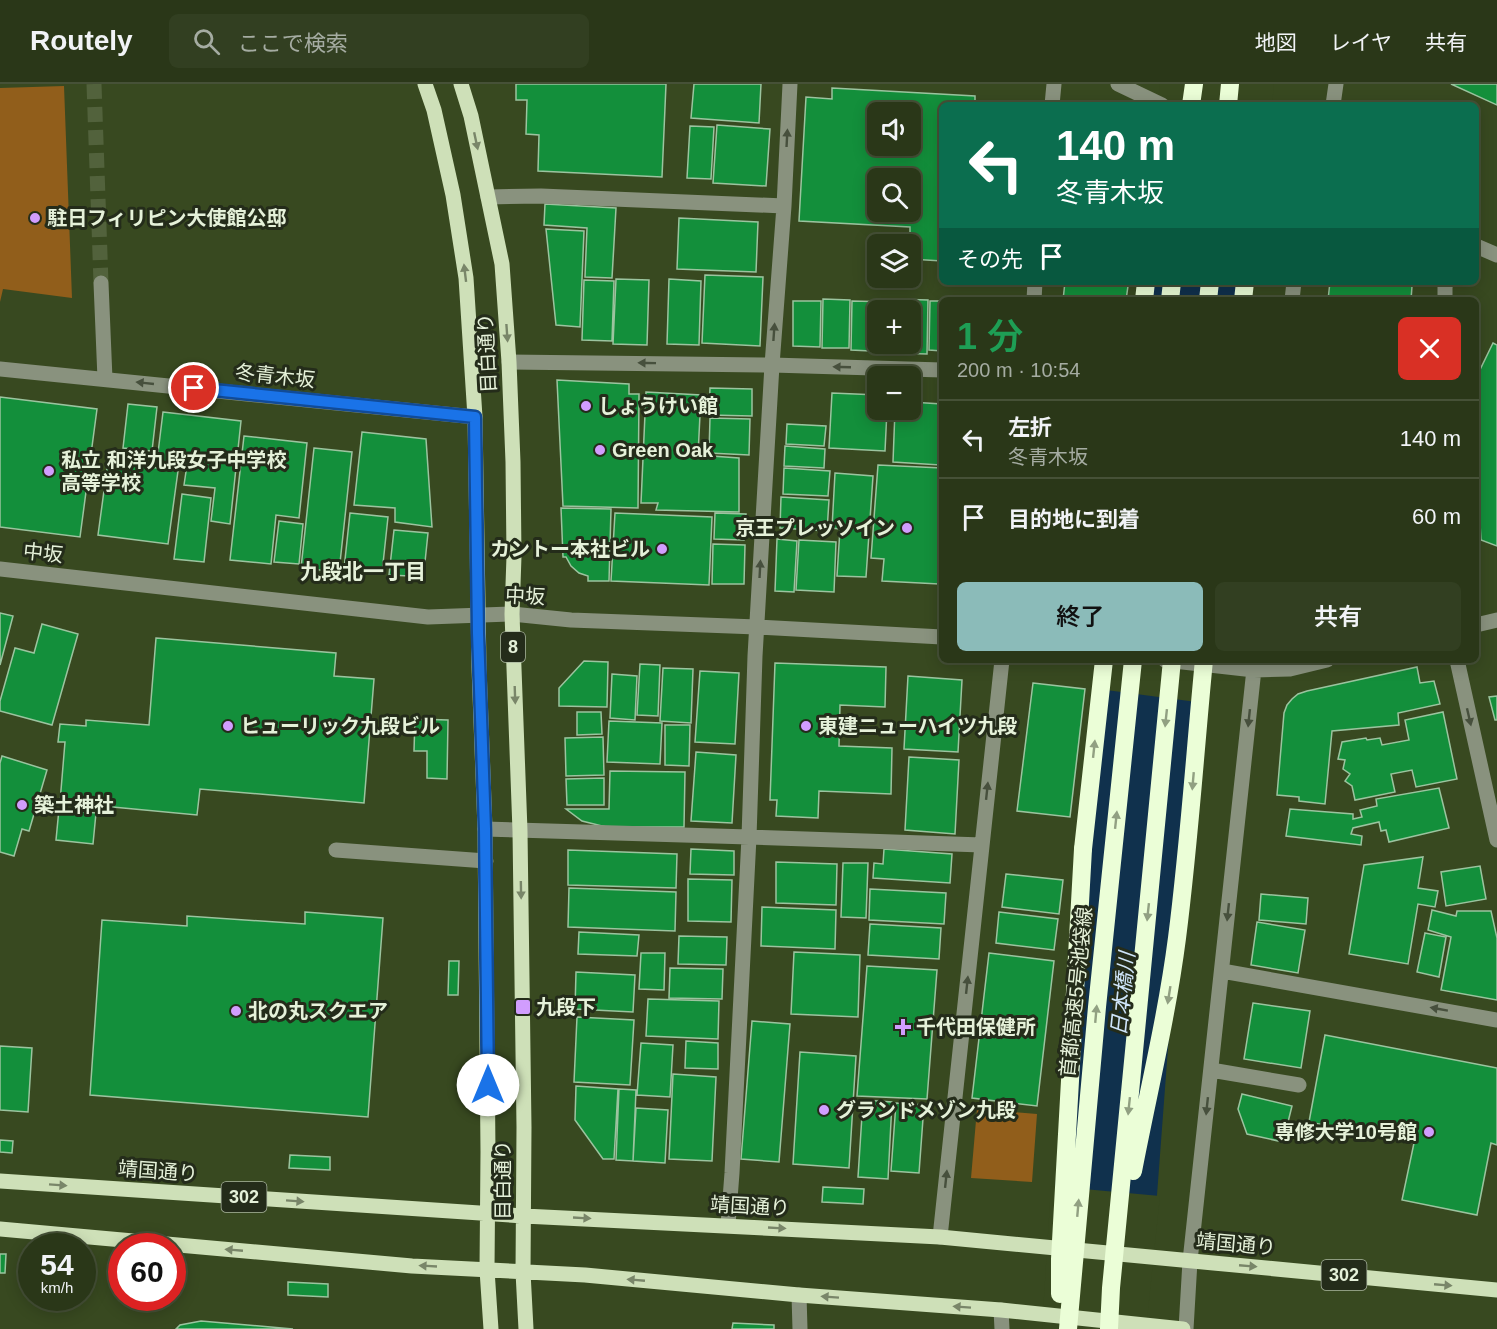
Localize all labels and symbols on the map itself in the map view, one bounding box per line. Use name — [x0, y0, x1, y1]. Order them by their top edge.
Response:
one-way arrow — [783, 128, 792, 147]
one-way arrow — [472, 131, 481, 150]
place label: 駐日フィリピン大使館公邸 — [47, 207, 287, 229]
marker: 駐日フィリピン大使館公邸 — [28, 211, 42, 225]
one-way arrow — [460, 264, 469, 283]
street label: 目白通り — [474, 312, 500, 394]
one-way arrow — [502, 323, 511, 342]
one-way arrow — [769, 323, 779, 342]
one-way arrow — [637, 358, 656, 368]
street label: 冬青木坂 — [234, 361, 316, 391]
pin — [168, 362, 219, 413]
one-way arrow — [832, 362, 851, 372]
one-way arrow — [136, 378, 155, 388]
place label: しょうけい館 — [598, 395, 718, 417]
marker: しょうけい館 — [579, 399, 593, 413]
place label: Green Oak — [612, 439, 714, 461]
marker: Green Oak — [593, 443, 607, 457]
place label: 私立 和洋九段女子中学校 高等学校 — [61, 449, 287, 494]
marker: 私立 和洋九段女子中学校 高等学校 — [42, 464, 56, 478]
place label: 京王プレッソイン — [735, 517, 895, 539]
marker: 京王プレッソイン — [900, 521, 914, 535]
place label: カントー本社ビル — [490, 538, 650, 560]
street label: 中坂 — [22, 540, 64, 566]
marker: カントー本社ビル — [655, 542, 669, 556]
district label: 九段北一丁目 — [300, 560, 426, 583]
one-way arrow — [755, 560, 765, 579]
street label: 中坂 — [504, 584, 546, 608]
road number: 8 — [501, 632, 525, 662]
one-way arrow — [510, 686, 520, 705]
one-way arrow — [1465, 708, 1475, 726]
one-way arrow — [1161, 709, 1171, 728]
one-way arrow — [1244, 709, 1254, 728]
place label: ヒューリック九段ビル — [240, 715, 440, 737]
place label: 東建ニューハイツ九段 — [818, 715, 1017, 737]
marker: ヒューリック九段ビル — [221, 719, 235, 733]
marker: 東建ニューハイツ九段 — [799, 719, 813, 733]
one-way arrow — [1089, 739, 1099, 758]
one-way arrow — [1189, 772, 1198, 791]
one-way arrow — [983, 782, 992, 801]
place label: 築土神社 — [34, 794, 114, 816]
marker: 築土神社 — [15, 798, 29, 812]
one-way arrow — [1111, 810, 1121, 829]
one-way arrow — [516, 881, 526, 900]
one-way arrow — [1143, 903, 1153, 922]
one-way arrow — [1223, 903, 1233, 922]
street label: 首都高速5号池袋線 — [1056, 906, 1096, 1078]
water label: 日本橋川 — [1107, 949, 1139, 1037]
one-way arrow — [962, 976, 972, 995]
one-way arrow — [1164, 985, 1173, 1004]
place label: 九段下 — [536, 996, 596, 1018]
marker: 九段下 — [514, 998, 532, 1016]
place label: 北の丸スクエア — [248, 1000, 388, 1022]
marker: 北の丸スクエア — [229, 1004, 243, 1018]
one-way arrow — [1091, 1004, 1101, 1023]
one-way arrow — [1430, 1005, 1449, 1014]
place label: 千代田保健所 — [916, 1016, 1036, 1038]
marker: 千代田保健所 — [894, 1018, 912, 1036]
position arrow — [456, 1053, 520, 1117]
one-way arrow — [1202, 1096, 1212, 1115]
one-way arrow — [1124, 1097, 1134, 1116]
place label: グランドメゾン九段 — [836, 1099, 1016, 1121]
marker: グランドメゾン九段 — [817, 1103, 831, 1117]
place label: 専修大学10号館 — [1275, 1121, 1417, 1143]
marker: 専修大学10号館 — [1422, 1125, 1436, 1139]
street label: 目白通り — [492, 1140, 514, 1220]
street label: 靖国通り — [117, 1157, 199, 1185]
one-way arrow — [941, 1169, 951, 1188]
one-way arrow — [49, 1180, 68, 1189]
road number: 302 — [222, 1182, 266, 1212]
street label: 靖国通り — [709, 1193, 791, 1219]
one-way arrow — [285, 1196, 304, 1206]
one-way arrow — [1073, 1198, 1083, 1217]
one-way arrow — [573, 1214, 592, 1223]
one-way arrow — [767, 1224, 786, 1233]
street label: 靖国通り — [1195, 1230, 1277, 1258]
speed limit sign: 60 — [108, 1233, 186, 1311]
one-way arrow — [224, 1245, 243, 1255]
road number: 302 — [1322, 1260, 1366, 1290]
one-way arrow — [419, 1262, 438, 1271]
one-way arrow — [1239, 1262, 1258, 1271]
one-way arrow — [626, 1275, 645, 1285]
one-way arrow — [1433, 1280, 1452, 1290]
one-way arrow — [821, 1292, 840, 1302]
one-way arrow — [953, 1302, 972, 1312]

